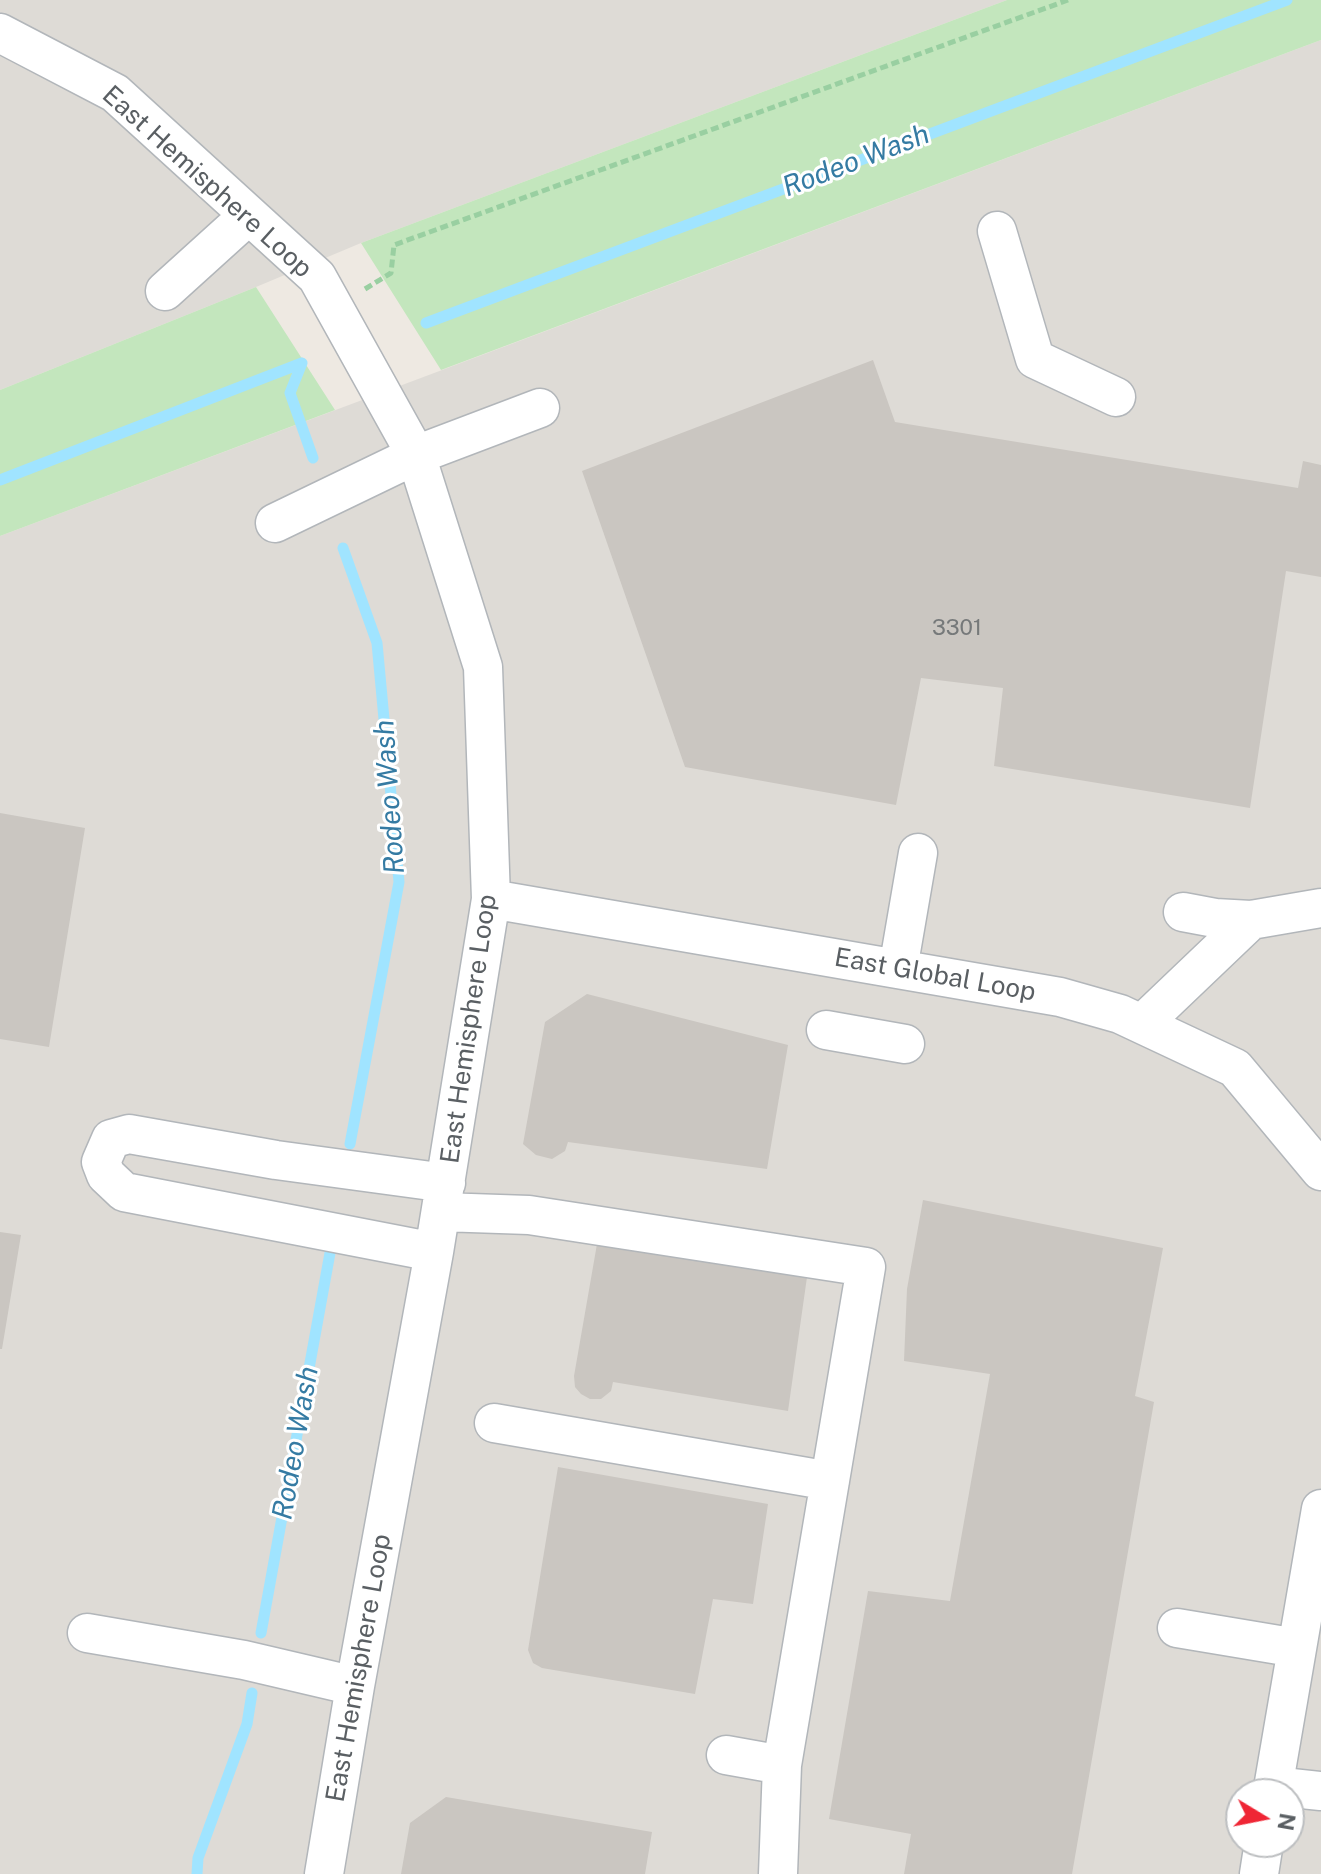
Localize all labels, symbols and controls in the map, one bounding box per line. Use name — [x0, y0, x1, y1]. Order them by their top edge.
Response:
street label: East Hemisphere Loop — [96, 80, 318, 284]
water label: Rodeo Wash — [778, 118, 934, 204]
house number: 3301 — [932, 615, 982, 641]
water label: Rodeo Wash — [368, 719, 412, 875]
street label: East Hemisphere Loop — [435, 892, 503, 1166]
street label: East Global Loop — [832, 942, 1038, 1008]
water label: Rodeo Wash — [266, 1364, 326, 1522]
street label: East Hemisphere Loop — [320, 1532, 398, 1804]
north arrow — [1225, 1778, 1305, 1858]
text: N — [1272, 1811, 1301, 1833]

